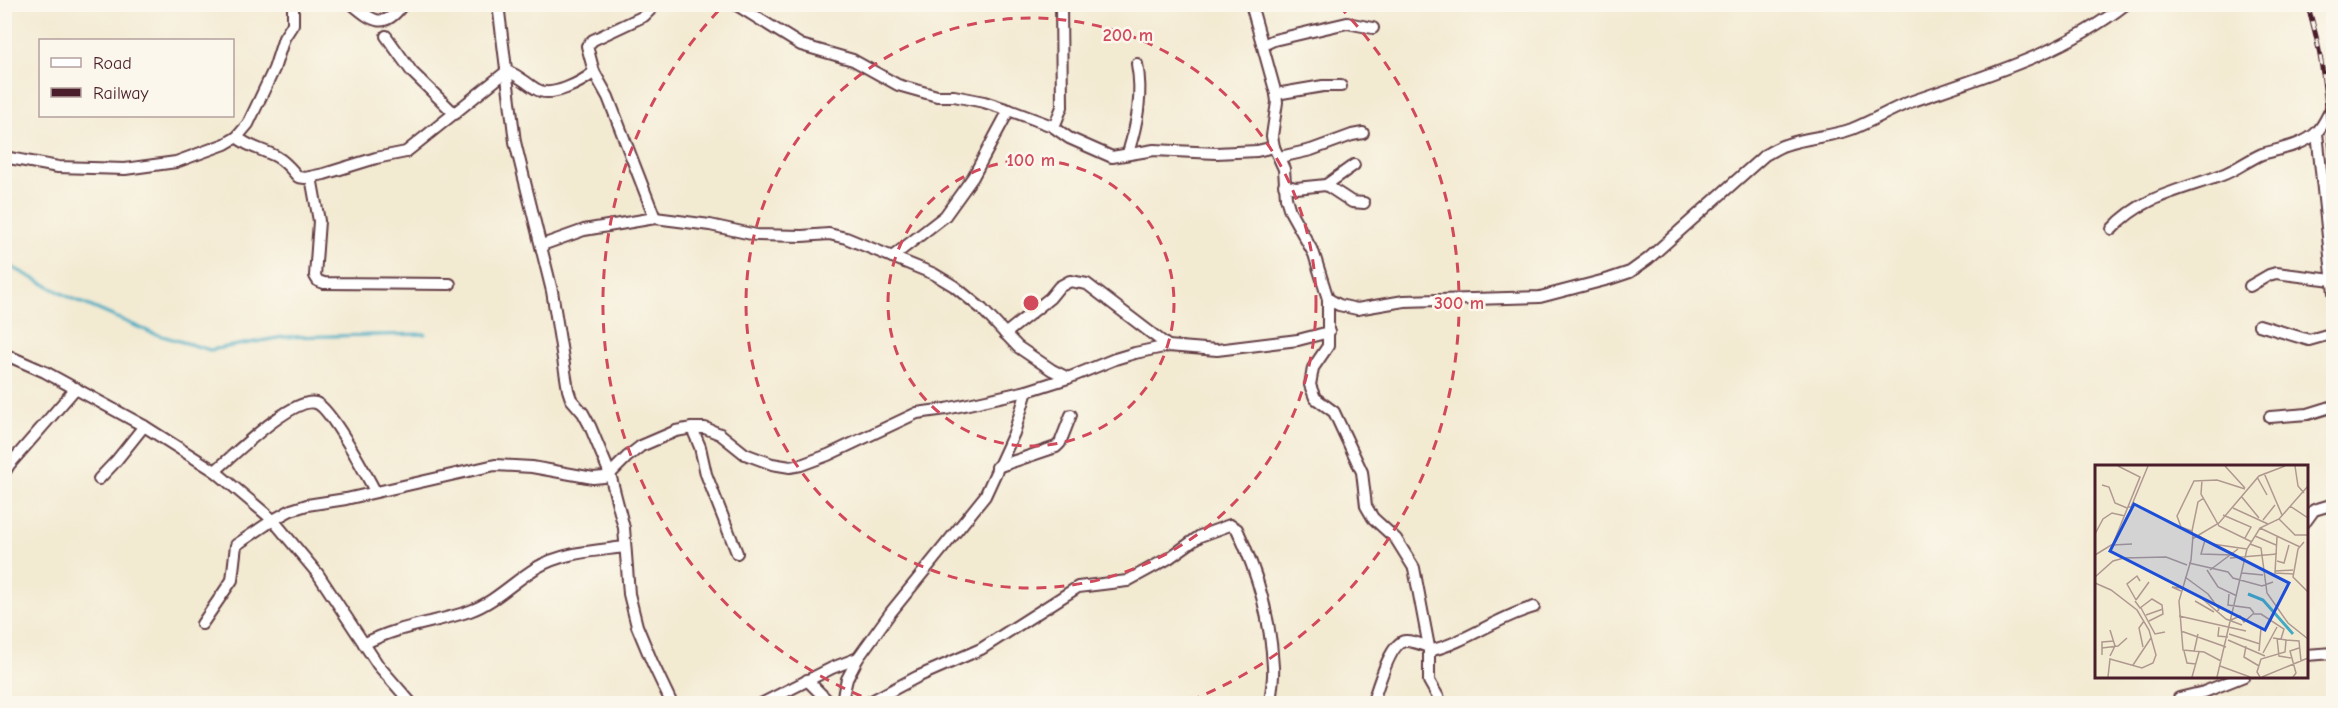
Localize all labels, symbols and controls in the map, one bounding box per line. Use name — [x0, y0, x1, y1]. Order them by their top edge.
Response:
text: 200 m — [1103, 25, 1153, 46]
legend — [39, 39, 234, 117]
text: Road — [93, 53, 132, 74]
text: Railway — [93, 83, 150, 104]
text: 100 m — [1007, 150, 1055, 171]
centre of rings — [1021, 293, 1041, 313]
text: 300 m — [1434, 293, 1484, 314]
inset map — [2095, 465, 2308, 678]

